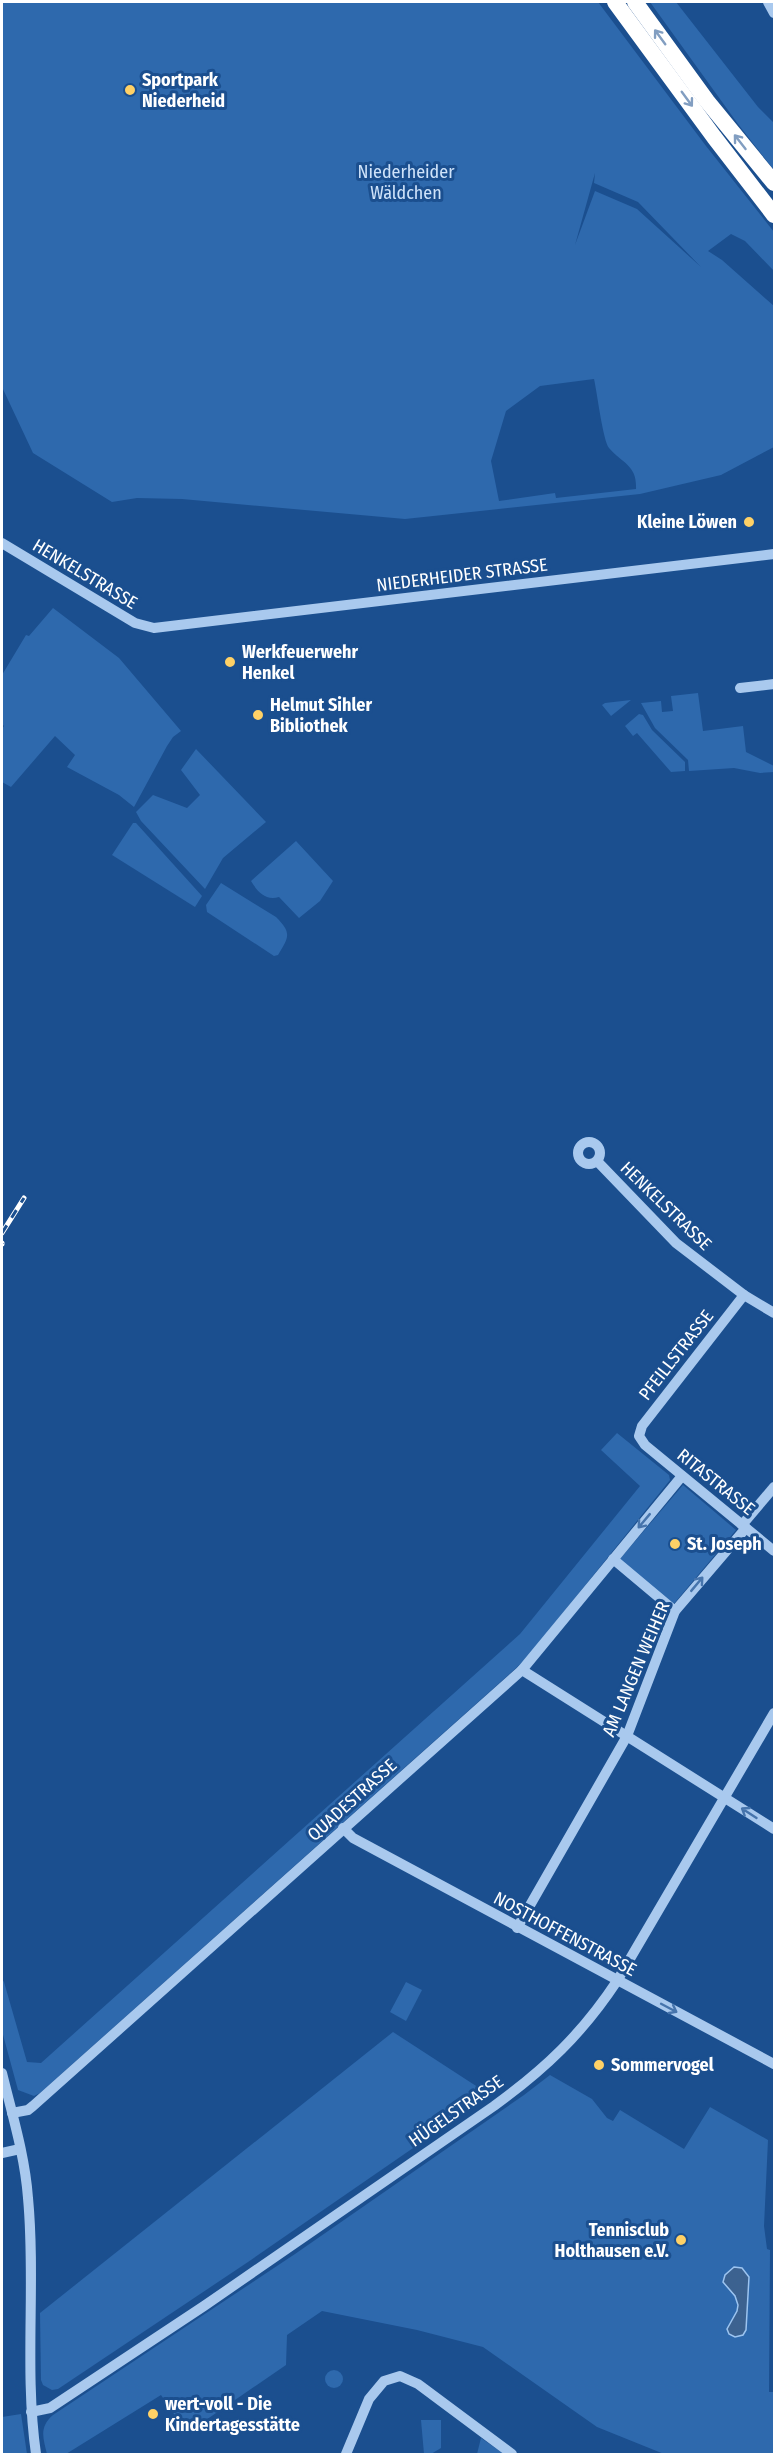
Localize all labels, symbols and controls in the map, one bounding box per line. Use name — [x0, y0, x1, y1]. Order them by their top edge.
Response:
one-way arrow — [654, 29, 667, 45]
place label: Sportpark Niederheid — [142, 69, 225, 112]
marker: Sportpark Niederheid — [123, 83, 137, 97]
one-way arrow — [680, 91, 693, 107]
one-way arrow — [734, 135, 747, 151]
park label: Niederheider Wäldchen — [358, 161, 455, 204]
place label: Kleine Löwen — [637, 511, 737, 533]
marker: Kleine Löwen — [742, 515, 756, 529]
street label: HENKELSTRASSE — [29, 534, 141, 614]
street label: NIEDERHEIDER STRASSE — [375, 554, 549, 596]
place label: Werkfeuerwehr Henkel — [242, 641, 358, 684]
marker: Werkfeuerwehr Henkel — [223, 655, 237, 669]
place label: Helmut Sihler Bibliothek — [270, 694, 372, 737]
marker: Helmut Sihler Bibliothek — [251, 708, 265, 722]
street label: HENKELSTRASSE — [616, 1157, 716, 1255]
street label: PFEILLSTRASSE — [634, 1306, 718, 1404]
street label: RITASTRASSE — [673, 1444, 759, 1520]
one-way arrow — [638, 1513, 651, 1529]
place label: St. Joseph — [687, 1533, 762, 1555]
marker: St. Joseph — [668, 1537, 682, 1551]
one-way arrow — [691, 1576, 704, 1592]
street label: AM LANGEN WEIHER — [598, 1598, 674, 1740]
street label: QUADESTRASSE — [303, 1754, 401, 1846]
one-way arrow — [741, 1807, 758, 1819]
street label: NOSTHOFFENSTRASSE — [490, 1887, 640, 1981]
one-way arrow — [660, 2003, 678, 2014]
place label: Sommervogel — [611, 2054, 714, 2076]
marker: Sommervogel — [592, 2058, 606, 2072]
street label: HÜGELSTRASSE — [405, 2070, 507, 2152]
place label: Tennisclub Holthausen e.V. — [555, 2219, 669, 2262]
marker: Tennisclub Holthausen e.V. — [674, 2233, 688, 2247]
place label: wert-voll - Die Kindertagesstätte — [165, 2393, 300, 2436]
marker: wert-voll - Die Kindertagesstätte — [146, 2407, 160, 2421]

